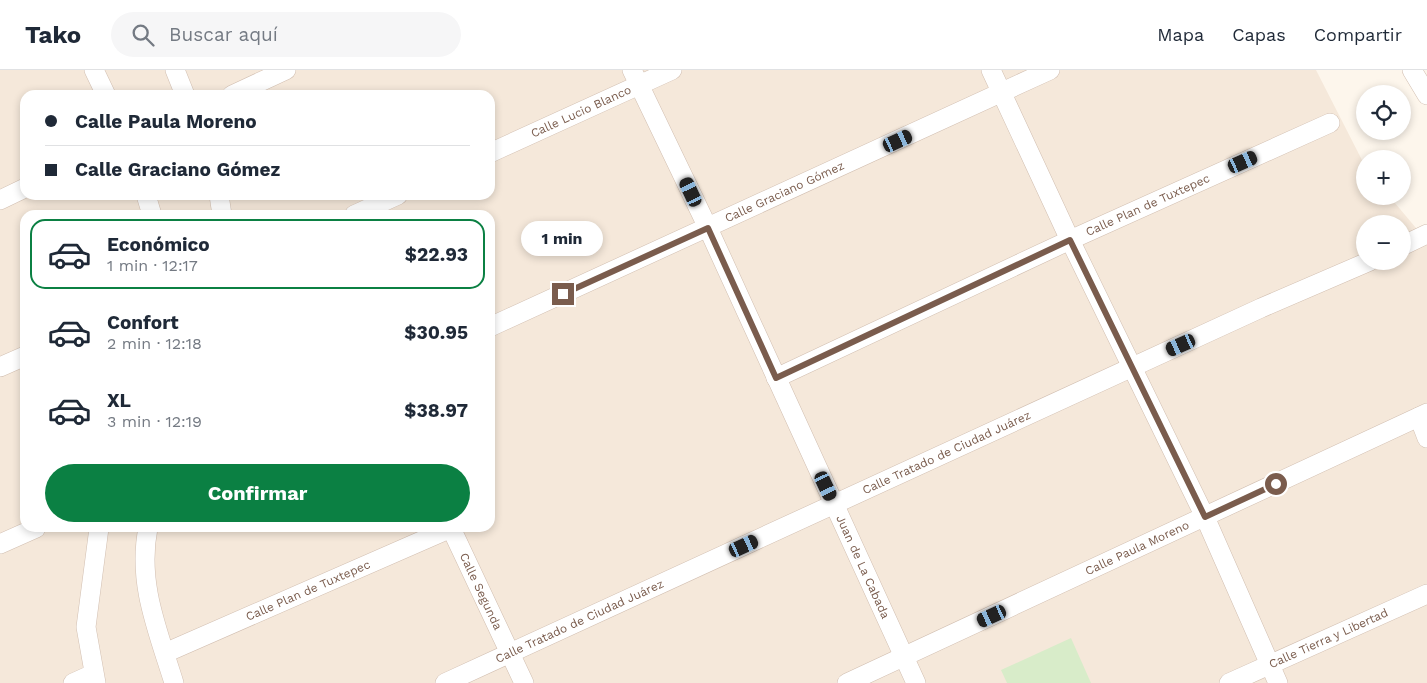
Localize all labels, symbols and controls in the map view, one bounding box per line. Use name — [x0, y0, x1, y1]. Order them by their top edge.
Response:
search box — [111, 12, 461, 57]
text: Tako — [25, 21, 81, 49]
icon: search — [129, 21, 157, 49]
text: Buscar aquí — [169, 23, 278, 46]
text: Mapa — [1157, 24, 1204, 45]
text: Capas — [1232, 24, 1286, 45]
text: Compartir — [1314, 24, 1402, 45]
street label: Calle Lucio Blanco — [529, 83, 633, 140]
map controls — [1356, 85, 1411, 270]
button: locate — [1356, 85, 1411, 140]
text: Calle Paula Moreno — [75, 110, 257, 133]
car — [881, 128, 914, 154]
car — [1226, 149, 1259, 175]
button: + — [1356, 150, 1411, 205]
text: Calle Graciano Gómez — [75, 158, 280, 181]
street label: Calle Graciano Gómez — [723, 158, 846, 225]
street label: Calle Plan de Tuxtepec — [1084, 171, 1212, 239]
car — [677, 175, 704, 209]
button: − — [1356, 215, 1411, 270]
callout: 1 min — [522, 222, 604, 256]
text: 1 min — [541, 229, 583, 248]
icon: car — [47, 232, 92, 277]
text: Económico — [107, 233, 210, 256]
text: $22.93 — [405, 243, 468, 266]
text: 1 min · 12:17 — [107, 256, 198, 275]
route end — [552, 283, 574, 305]
icon: car — [47, 310, 92, 355]
text: Confort — [107, 311, 178, 334]
text: $30.95 — [404, 321, 468, 344]
car — [1164, 332, 1197, 358]
text: 2 min · 12:18 — [107, 334, 202, 353]
icon: car — [47, 388, 92, 433]
text: XL — [107, 389, 131, 412]
text: $38.97 — [404, 399, 468, 422]
street label: Calle Tratado de Ciudad Juárez — [860, 408, 1033, 497]
text: 3 min · 12:19 — [107, 412, 202, 431]
button: Confirmar — [45, 464, 470, 522]
car — [812, 469, 839, 503]
route start — [1265, 473, 1287, 495]
street label: Juan de La Cabada — [833, 513, 893, 621]
street label: Calle Paula Moreno — [1083, 518, 1191, 578]
car — [727, 533, 760, 559]
street label: Calle Segunda — [457, 551, 505, 632]
street label: Calle Plan de Tuxtepec — [244, 557, 373, 624]
street label: Calle Tratado de Ciudad Juárez — [493, 577, 666, 666]
car — [975, 603, 1008, 629]
street label: Calle Tierra y Libertad — [1267, 605, 1390, 671]

